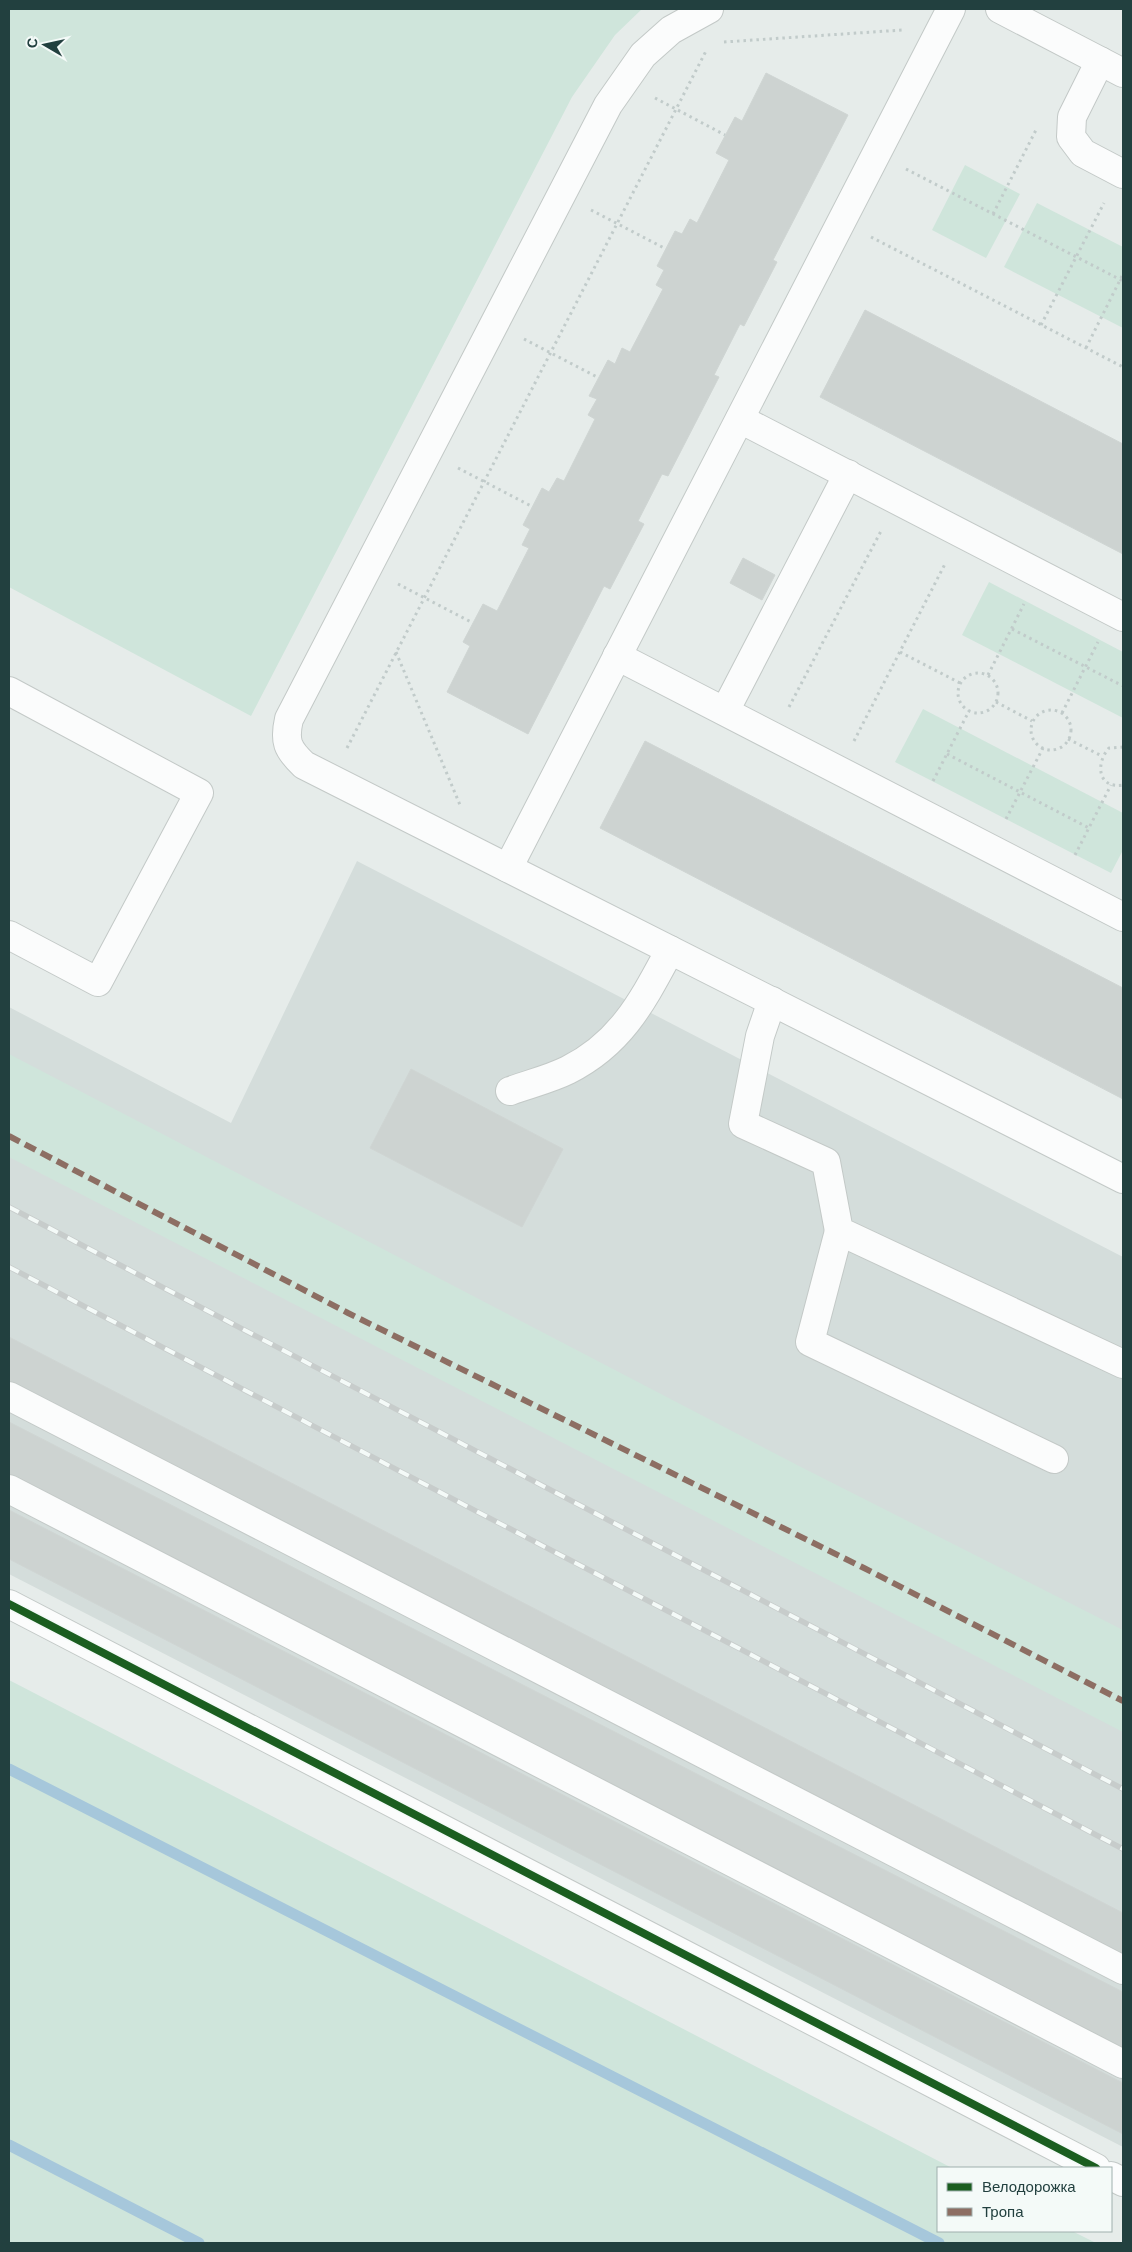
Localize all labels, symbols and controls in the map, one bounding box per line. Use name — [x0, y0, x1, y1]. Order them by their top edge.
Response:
north arrow — [20, 20, 70, 70]
text: С — [23, 37, 41, 49]
legend — [937, 2167, 1112, 2232]
text: Велодорожка — [982, 2178, 1076, 2195]
text: Тропа — [982, 2203, 1024, 2220]

